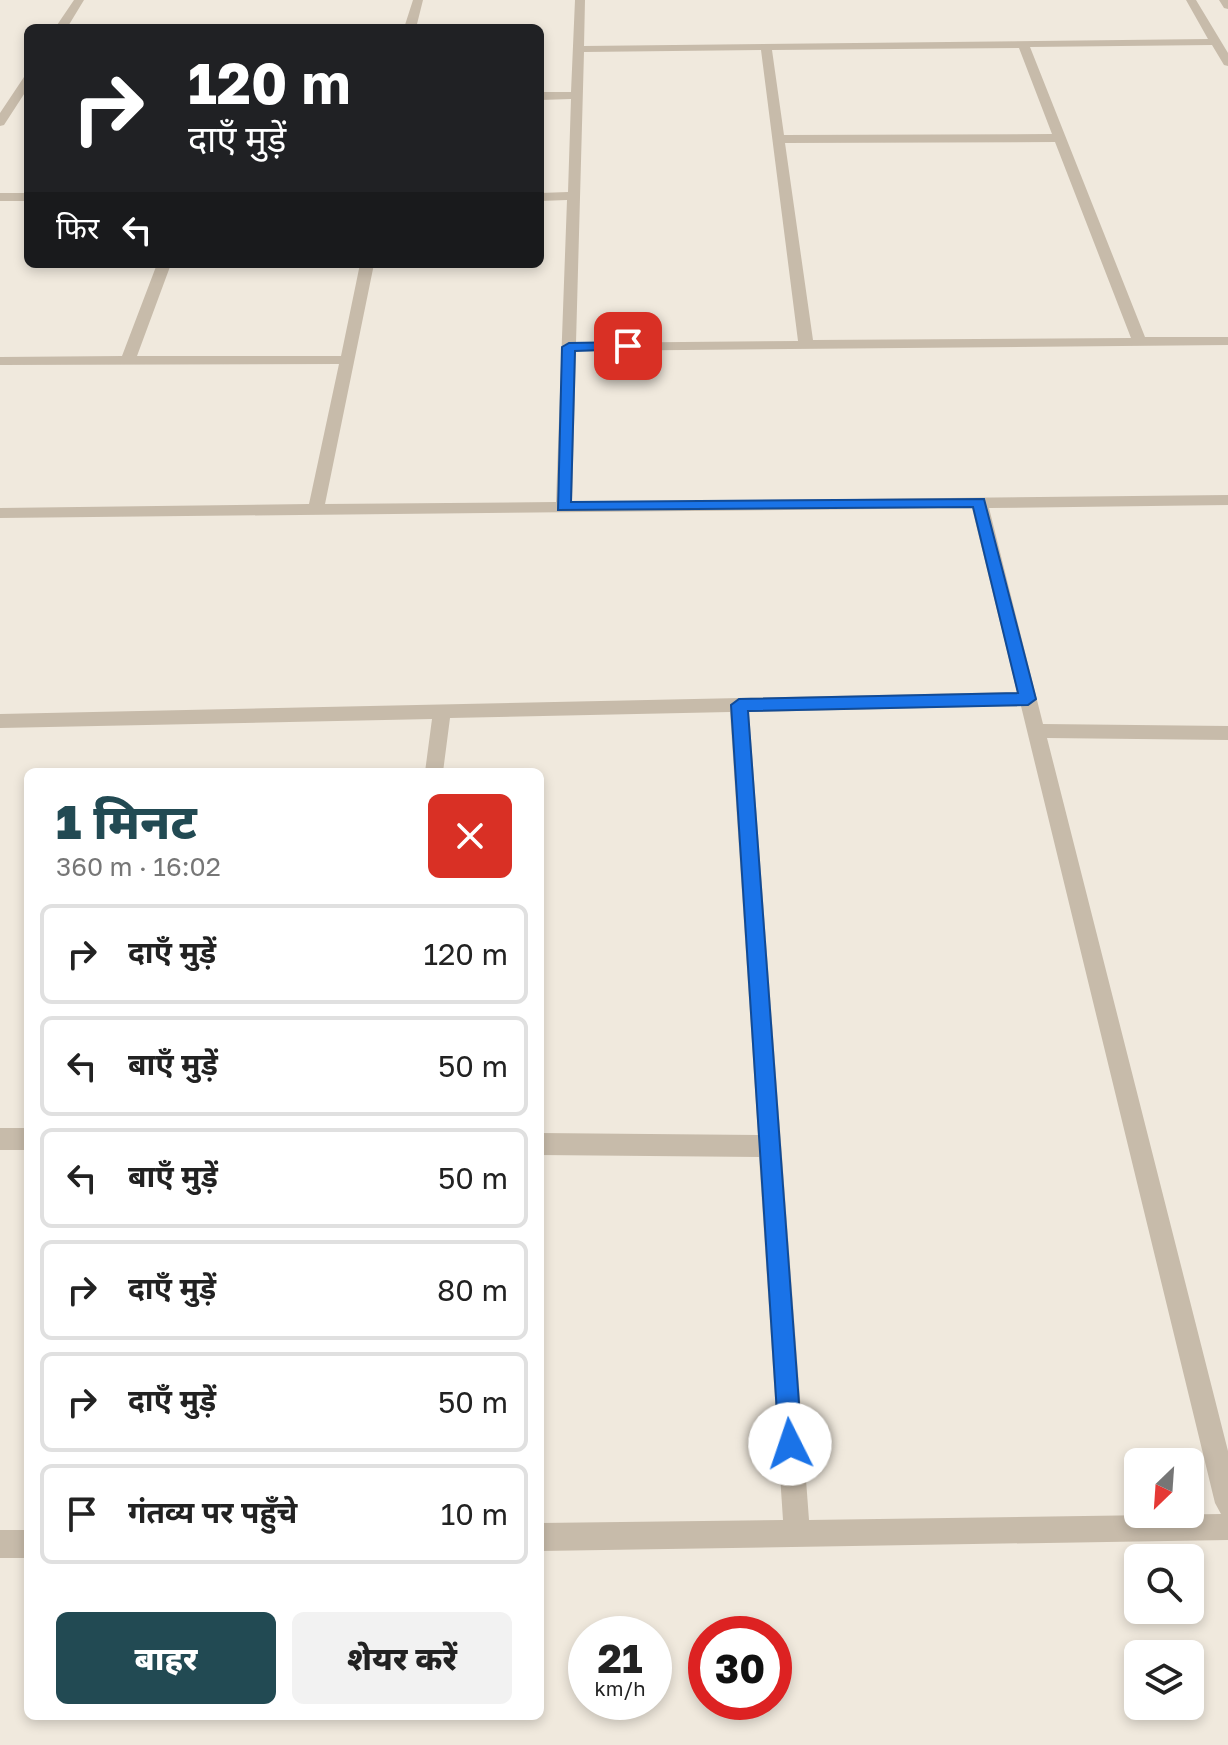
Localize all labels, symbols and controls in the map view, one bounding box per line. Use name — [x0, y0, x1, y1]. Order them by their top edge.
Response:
text: 120 m — [188, 49, 350, 116]
icon: right — [56, 56, 160, 160]
text: दाएँ मुड़ें — [188, 117, 286, 160]
icon: left — [115, 208, 159, 252]
text: फिर — [56, 210, 99, 246]
pin — [594, 312, 662, 380]
icon: arrive — [606, 324, 650, 368]
text: 1 मिनट — [56, 792, 197, 850]
button: close — [428, 794, 512, 878]
text: 360 m · 16:02 — [56, 851, 221, 882]
icon: right — [60, 932, 104, 976]
text: दाएँ मुड़ें — [128, 934, 216, 970]
text: 120 m — [423, 936, 508, 972]
icon: left — [60, 1044, 104, 1088]
text: बाएँ मुड़ें — [128, 1046, 218, 1082]
text: 50 m — [438, 1048, 508, 1084]
icon: left — [60, 1156, 104, 1200]
text: बाएँ मुड़ें — [128, 1158, 218, 1194]
text: 50 m — [438, 1160, 508, 1196]
icon: right — [60, 1268, 104, 1312]
text: दाएँ मुड़ें — [128, 1270, 216, 1306]
text: 80 m — [437, 1272, 508, 1308]
icon: right — [60, 1380, 104, 1424]
text: दाएँ मुड़ें — [128, 1382, 216, 1418]
text: 50 m — [438, 1384, 508, 1420]
position arrow — [748, 1402, 832, 1486]
north arrow — [1124, 1448, 1204, 1528]
map controls — [1124, 1448, 1204, 1720]
icon: arrive — [60, 1492, 104, 1536]
text: गंतव्य पर पहुँचे — [128, 1494, 297, 1530]
text: 10 m — [441, 1496, 508, 1532]
button: search — [1124, 1544, 1204, 1624]
button: बाहर — [56, 1612, 276, 1704]
button: शेयर करें — [292, 1612, 512, 1704]
speed limit sign: 30 — [688, 1616, 792, 1720]
text: 21 — [598, 1634, 643, 1682]
button: layers — [1124, 1640, 1204, 1720]
text: km/h — [595, 1676, 645, 1700]

